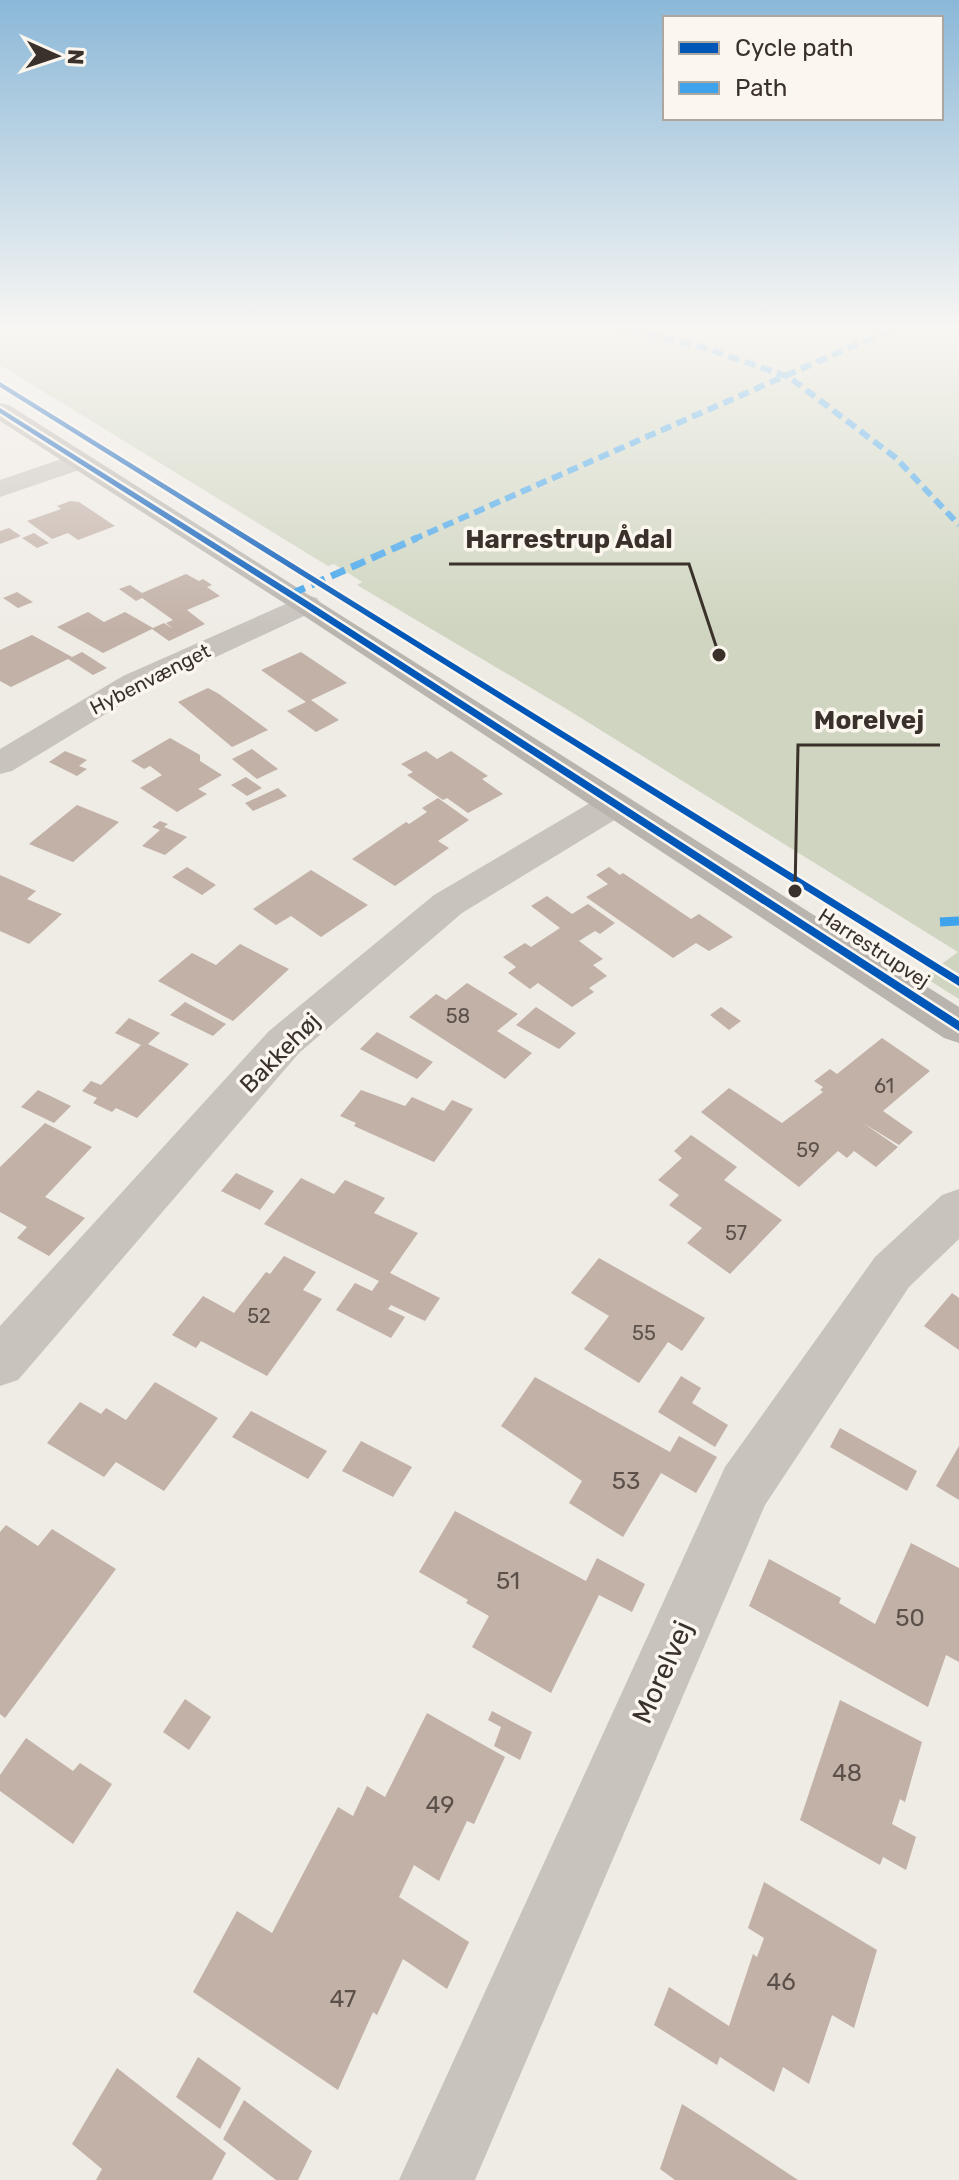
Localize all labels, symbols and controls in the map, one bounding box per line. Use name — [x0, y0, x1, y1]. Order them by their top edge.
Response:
north arrow — [16, 16, 96, 96]
legend — [663, 16, 943, 120]
text: Cycle path — [735, 34, 854, 62]
text: N — [62, 48, 89, 66]
text: Path — [735, 74, 787, 102]
callout: Harrestrup Ådal — [449, 514, 689, 564]
text: Harrestrup Ådal — [465, 524, 673, 555]
street label: Hybenvænget — [86, 638, 214, 720]
callout: Morelvej — [798, 695, 940, 745]
text: Morelvej — [814, 705, 924, 736]
street label: Harrestrupvej — [814, 903, 934, 993]
house number: 58 — [446, 1004, 470, 1028]
street label: Bakkehøj — [234, 1007, 326, 1099]
house number: 61 — [874, 1074, 894, 1098]
house number: 59 — [796, 1138, 820, 1162]
house number: 57 — [725, 1221, 747, 1245]
house number: 52 — [247, 1304, 271, 1328]
house number: 55 — [632, 1321, 656, 1345]
house number: 53 — [612, 1467, 640, 1495]
house number: 51 — [496, 1567, 520, 1595]
house number: 50 — [895, 1604, 925, 1632]
street label: Morelvej — [625, 1616, 700, 1729]
house number: 48 — [832, 1759, 862, 1787]
house number: 49 — [426, 1791, 454, 1819]
house number: 46 — [766, 1968, 796, 1996]
house number: 47 — [330, 1985, 356, 2013]

